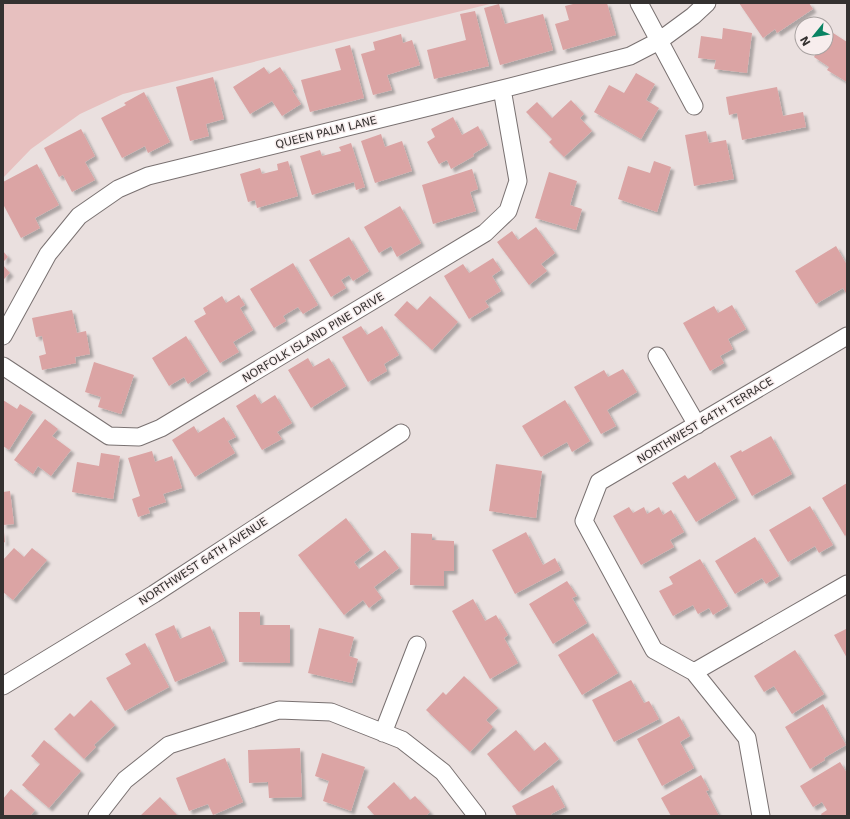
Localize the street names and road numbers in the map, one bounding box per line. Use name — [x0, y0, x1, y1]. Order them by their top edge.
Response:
street label: QUEEN PALM LANE — [274, 114, 378, 151]
street label: NORFOLK ISLAND PINE DRIVE — [240, 290, 387, 385]
street label: NORTHWEST 64TH TERRACE — [635, 374, 776, 466]
street label: NORTHWEST 64TH AVENUE — [137, 515, 270, 608]

